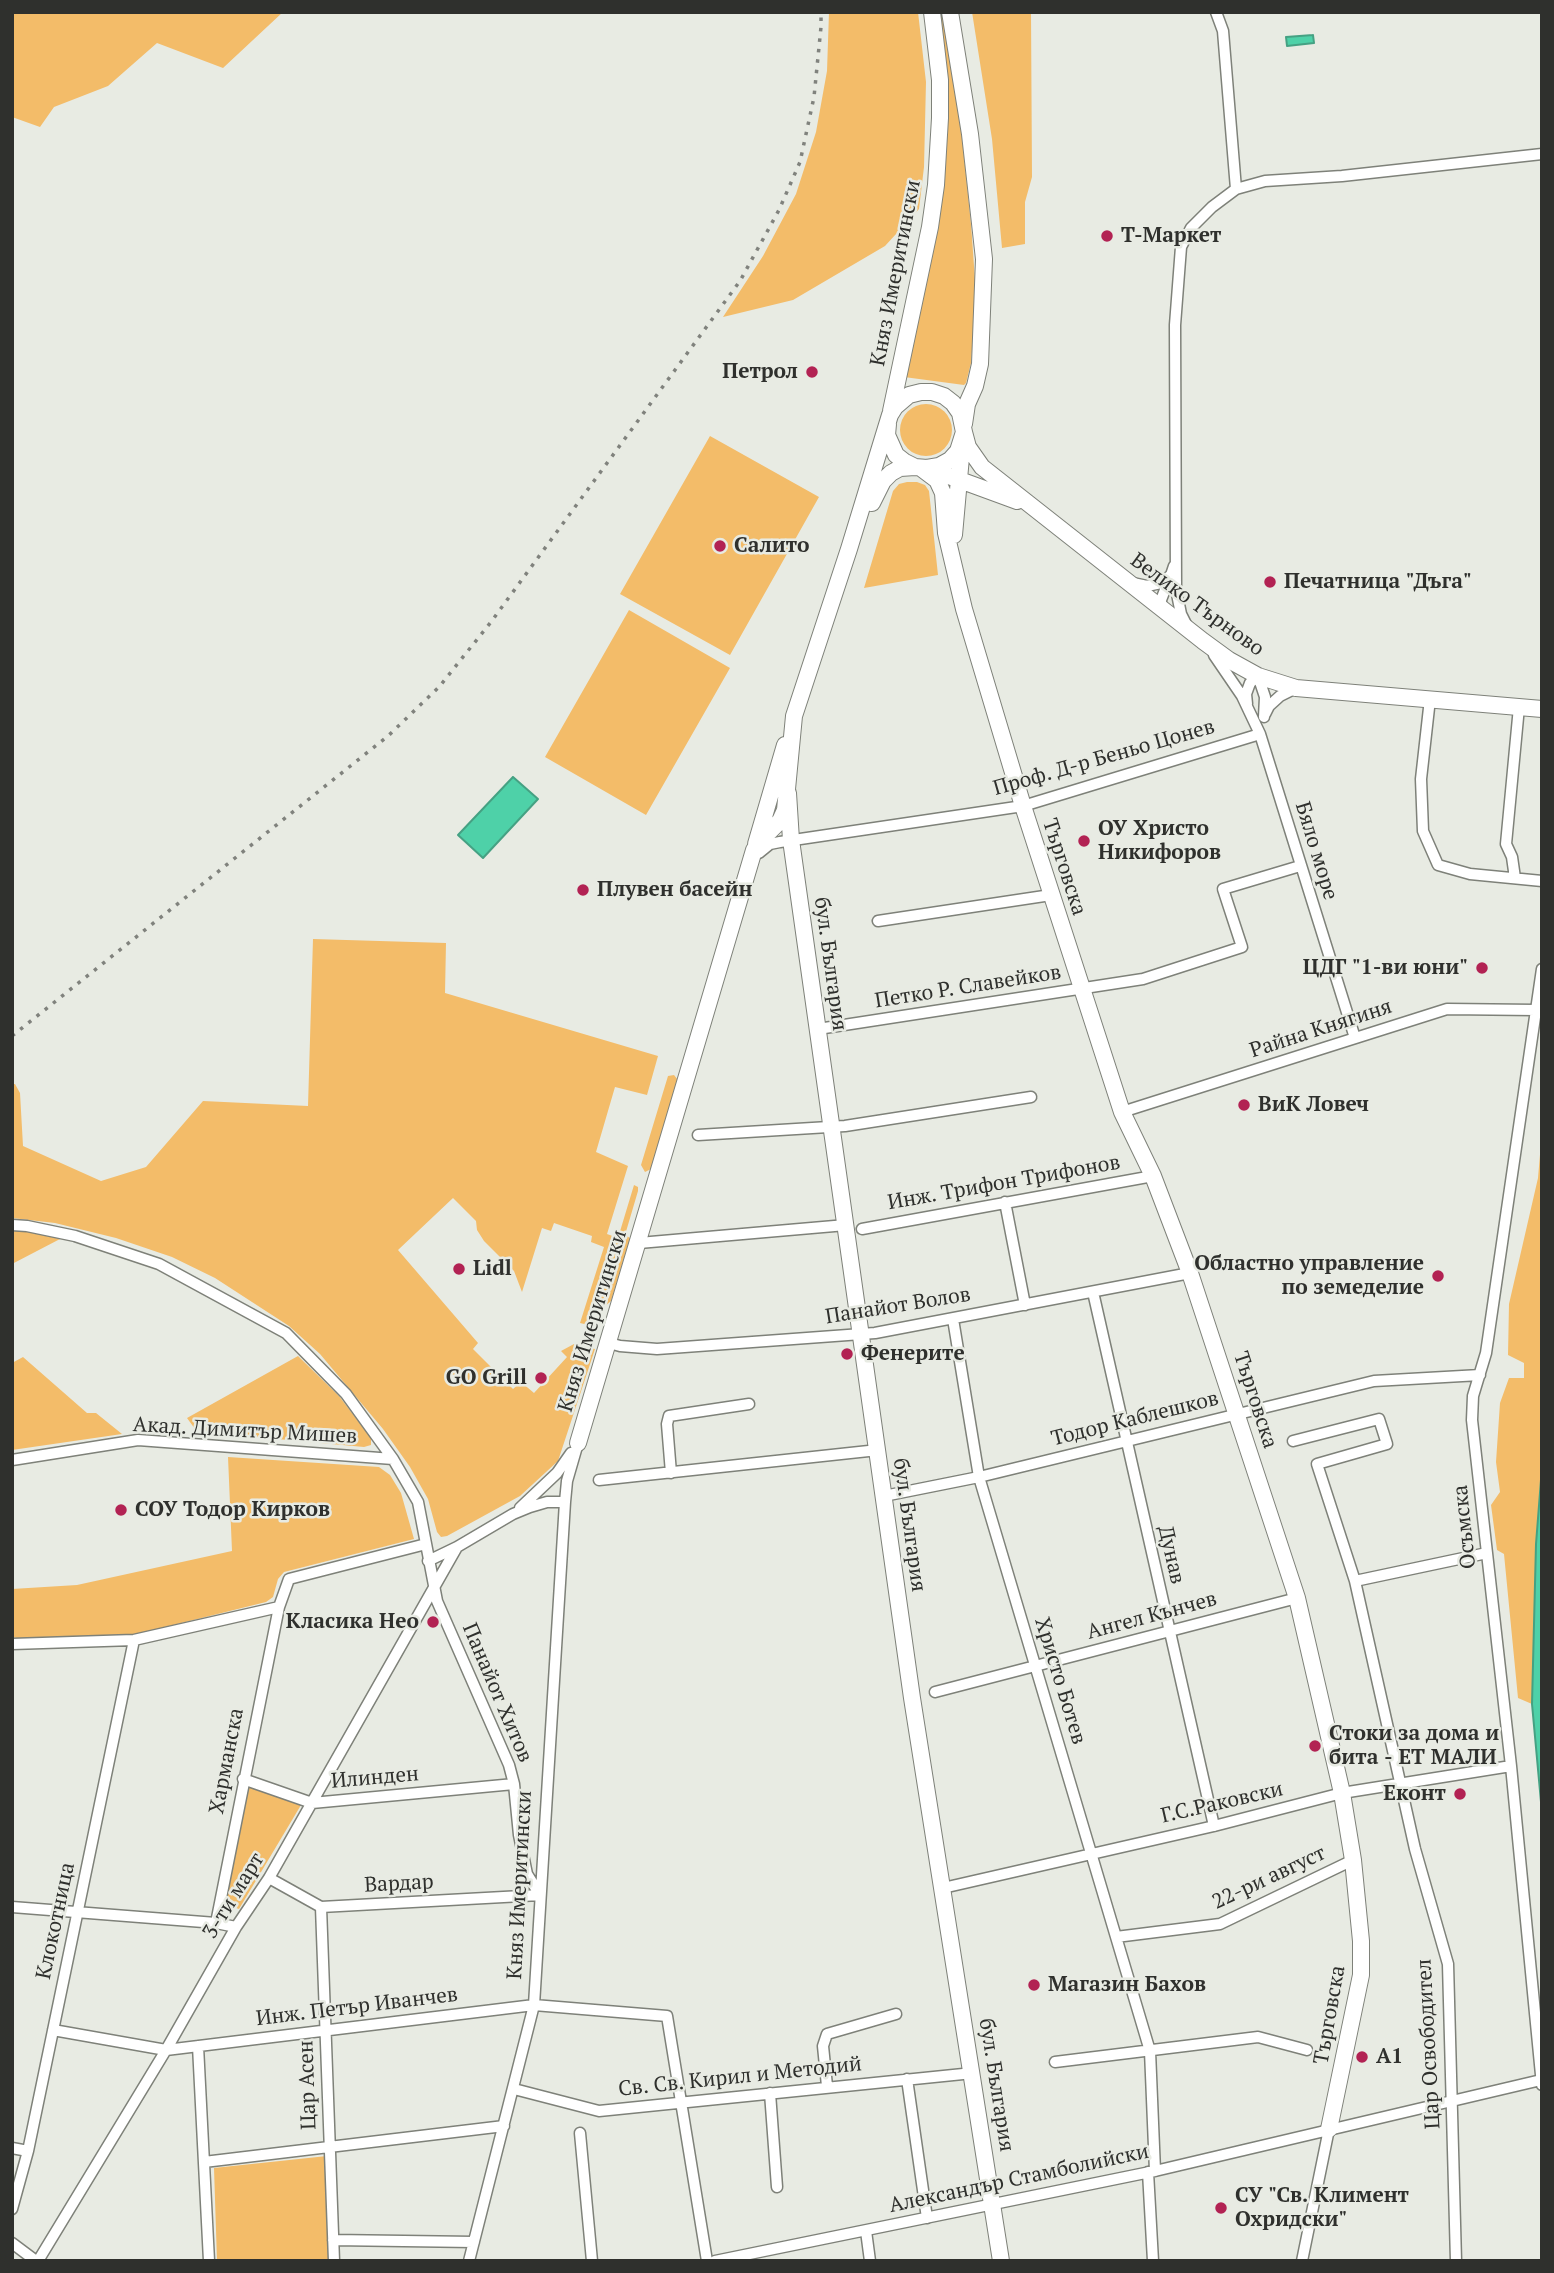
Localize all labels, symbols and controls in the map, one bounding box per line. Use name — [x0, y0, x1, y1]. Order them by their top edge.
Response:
street label: Княз Имеритински — [866, 178, 926, 368]
place label: Т-Маркет — [1121, 223, 1221, 249]
marker: Т-Маркет — [1099, 228, 1115, 244]
place label: Петрол — [722, 359, 798, 385]
marker: Петрол — [804, 364, 820, 380]
place label: Салито — [734, 533, 810, 559]
marker: Салито — [712, 538, 728, 554]
street label: Велико Търново — [1125, 548, 1269, 662]
place label: Печатница "Дъга" — [1284, 569, 1472, 595]
marker: Печатница "Дъга" — [1262, 574, 1278, 590]
street label: Проф. Д-р Беньо Цонев — [990, 714, 1218, 802]
street label: Бяло море — [1289, 799, 1343, 903]
street label: Търговска — [1037, 815, 1091, 919]
place label: ОУ Христо Никифоров — [1098, 816, 1221, 866]
marker: ОУ Христо Никифоров — [1076, 833, 1092, 849]
place label: Плувен басейн — [597, 877, 752, 903]
marker: Плувен басейн — [575, 882, 591, 898]
street label: бул. България — [808, 896, 852, 1032]
place label: ЦДГ "1-ви юни" — [1303, 955, 1468, 981]
street label: Петко Р. Славейков — [873, 960, 1063, 1014]
marker: ЦДГ "1-ви юни" — [1474, 960, 1490, 976]
street label: Райна Княгиня — [1247, 994, 1395, 1064]
place label: ВиК Ловеч — [1258, 1092, 1369, 1118]
marker: ВиК Ловеч — [1236, 1097, 1252, 1113]
street label: Инж. Трифон Трифонов — [886, 1150, 1122, 1216]
street label: Княз Имеритински — [553, 1227, 633, 1415]
place label: Областно управление по земеделие — [1194, 1251, 1424, 1301]
place label: Lidl — [473, 1256, 512, 1282]
marker: Lidl — [451, 1261, 467, 1277]
marker: Областно управление по земеделие — [1430, 1268, 1446, 1284]
street label: Панайот Волов — [823, 1282, 973, 1330]
place label: Фенерите — [861, 1341, 965, 1367]
marker: Фенерите — [839, 1346, 855, 1362]
street label: Търговска — [1228, 1348, 1282, 1452]
place label: GO Grill — [446, 1365, 527, 1391]
marker: GO Grill — [533, 1370, 549, 1386]
street label: Тодор Каблешков — [1049, 1386, 1221, 1452]
street label: Акад. Димитър Мишев — [132, 1413, 358, 1449]
street label: бул. България — [887, 1457, 931, 1593]
street label: Осъмска — [1448, 1484, 1482, 1570]
place label: СОУ Тодор Кирков — [135, 1497, 330, 1523]
marker: СОУ Тодор Кирков — [113, 1502, 129, 1518]
street label: Дунав — [1152, 1523, 1190, 1587]
street label: Ангел Кънчев — [1084, 1587, 1220, 1645]
place label: Класика Нео — [286, 1609, 419, 1635]
marker: Класика Нео — [425, 1614, 441, 1630]
street label: Христо Ботев — [1029, 1615, 1091, 1747]
street label: Панайот Хитов — [456, 1620, 538, 1766]
street label: Харманска — [204, 1706, 250, 1816]
place label: Стоки за дома и бита - ЕТ МАЛИ — [1329, 1721, 1499, 1771]
marker: Стоки за дома и бита - ЕТ МАЛИ — [1307, 1738, 1323, 1754]
street label: Илинден — [330, 1762, 420, 1794]
street label: Г.С.Раковски — [1159, 1777, 1285, 1829]
place label: Еконт — [1383, 1781, 1446, 1807]
marker: Еконт — [1452, 1786, 1468, 1802]
street label: Княз Имеритински — [502, 1790, 538, 1980]
street label: 22-ри август — [1208, 1841, 1330, 1915]
street label: 3-ти март — [198, 1848, 270, 1944]
street label: Клокотница — [31, 1860, 81, 1982]
street label: Вардар — [364, 1870, 434, 1898]
street label: Цар Освободител — [1412, 1958, 1446, 2130]
street label: Търговска — [1309, 1963, 1351, 2067]
place label: Магазин Бахов — [1048, 1972, 1206, 1998]
marker: Магазин Бахов — [1026, 1977, 1042, 1993]
street label: Инж. Петър Иванчев — [255, 1982, 459, 2032]
street label: бул. България — [973, 2017, 1019, 2153]
street label: Цар Асен — [294, 2040, 322, 2130]
place label: A1 — [1376, 2044, 1403, 2070]
marker: A1 — [1354, 2049, 1370, 2065]
street label: Св. Св. Кирил и Методий — [617, 2052, 863, 2102]
street label: Александър Стамболийски — [887, 2139, 1151, 2219]
place label: СУ "Св. Климент Охридски" — [1235, 2183, 1409, 2233]
marker: СУ "Св. Климент Охридски" — [1213, 2200, 1229, 2216]

